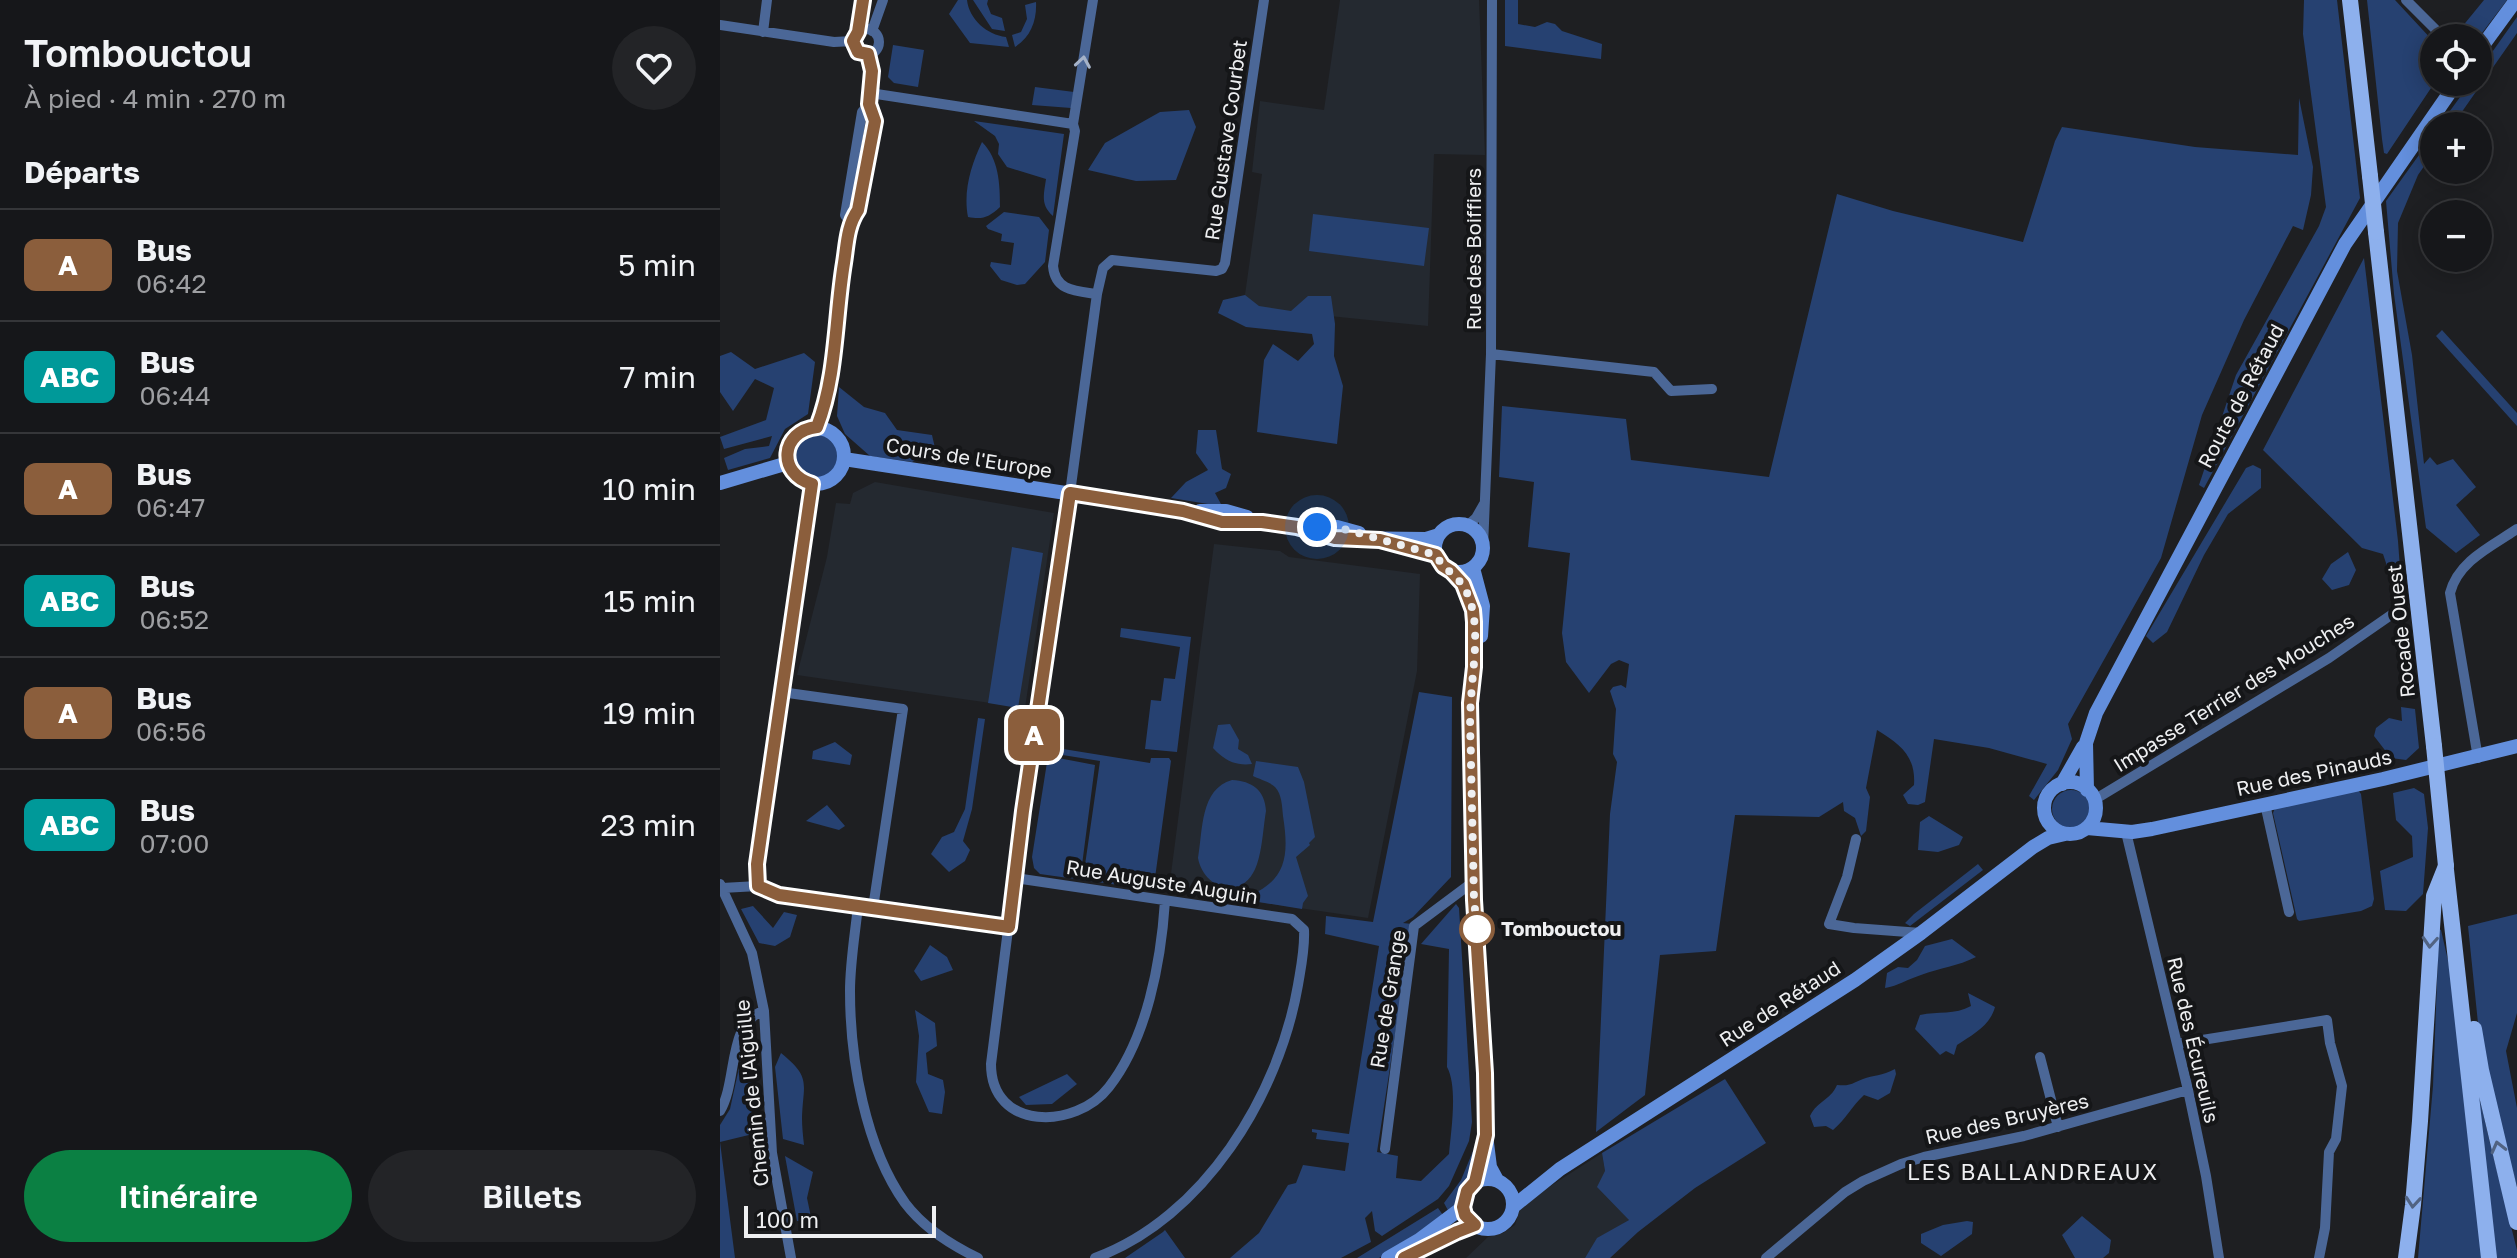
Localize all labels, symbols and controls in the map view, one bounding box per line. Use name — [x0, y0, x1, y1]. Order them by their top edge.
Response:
map controls — [2420, 24, 2492, 272]
button: locate — [2420, 24, 2492, 96]
button: heart — [612, 26, 696, 110]
text: Tombouctou — [24, 30, 252, 75]
street label: Rue Gustave Courbet — [1199, 38, 1251, 242]
one-way arrow — [1074, 55, 1091, 69]
text: À pied · 4 min · 270 m — [24, 83, 286, 114]
button: + — [2420, 112, 2492, 184]
text: Départs — [24, 154, 140, 190]
street label: Rue des Boiffiers — [1461, 168, 1485, 330]
button: − — [2420, 200, 2492, 272]
text: Bus — [136, 232, 192, 268]
text: 5 min — [618, 247, 696, 283]
text: A — [58, 248, 78, 281]
text: 06:42 — [136, 268, 207, 299]
street label: Route de Rétaud — [2192, 319, 2288, 472]
text: Bus — [139, 344, 195, 380]
text: 7 min — [620, 359, 696, 395]
text: ABC — [40, 360, 99, 393]
text: 06:44 — [139, 380, 211, 411]
street label: Cours de l'Europe — [884, 432, 1054, 482]
text: Bus — [136, 456, 192, 492]
text: 10 min — [602, 471, 696, 507]
text: A — [58, 472, 78, 505]
text: 06:47 — [136, 492, 205, 523]
your location — [1297, 507, 1337, 547]
street label: Rocade Ouest — [2381, 563, 2419, 699]
text: Bus — [139, 568, 195, 604]
text: 15 min — [604, 583, 696, 619]
text: ABC — [40, 584, 99, 617]
text: 06:52 — [139, 604, 209, 635]
street label: Impasse Terrier des Mouches — [2109, 608, 2358, 776]
text: Bus — [136, 680, 192, 716]
text: 19 min — [603, 695, 696, 731]
text: A — [58, 696, 78, 729]
line badge: A — [1008, 709, 1060, 761]
text: 06:56 — [136, 716, 206, 747]
text: A — [1024, 718, 1044, 751]
street label: Rue des Pinauds — [2234, 744, 2394, 800]
text: Bus — [139, 792, 195, 828]
text: 23 min — [601, 807, 696, 843]
text: ABC — [40, 808, 99, 841]
text: 07:00 — [139, 828, 209, 859]
street label: Rue Auguste Auguin — [1065, 854, 1260, 908]
marker: Tombouctou — [1460, 912, 1494, 946]
place label: Tombouctou — [1501, 916, 1622, 940]
street label: Rue de Grange — [1364, 928, 1410, 1070]
one-way arrow — [2422, 936, 2439, 949]
street label: Rue des Écureuils — [2163, 954, 2225, 1125]
street label: Rue de Rétaud — [1714, 955, 1844, 1051]
street label: Chemin de l'Aiguille — [729, 998, 773, 1188]
street label: Rue des Bruyères — [1923, 1088, 2091, 1148]
one-way arrow — [2491, 1140, 2508, 1154]
button: Itinéraire — [24, 1150, 352, 1242]
button: Billets — [368, 1150, 696, 1242]
district label: LES BALLANDREAUX — [1907, 1158, 2159, 1185]
one-way arrow — [2405, 1195, 2422, 1208]
scale bar — [744, 1202, 936, 1238]
text: 100 m — [756, 1206, 819, 1233]

